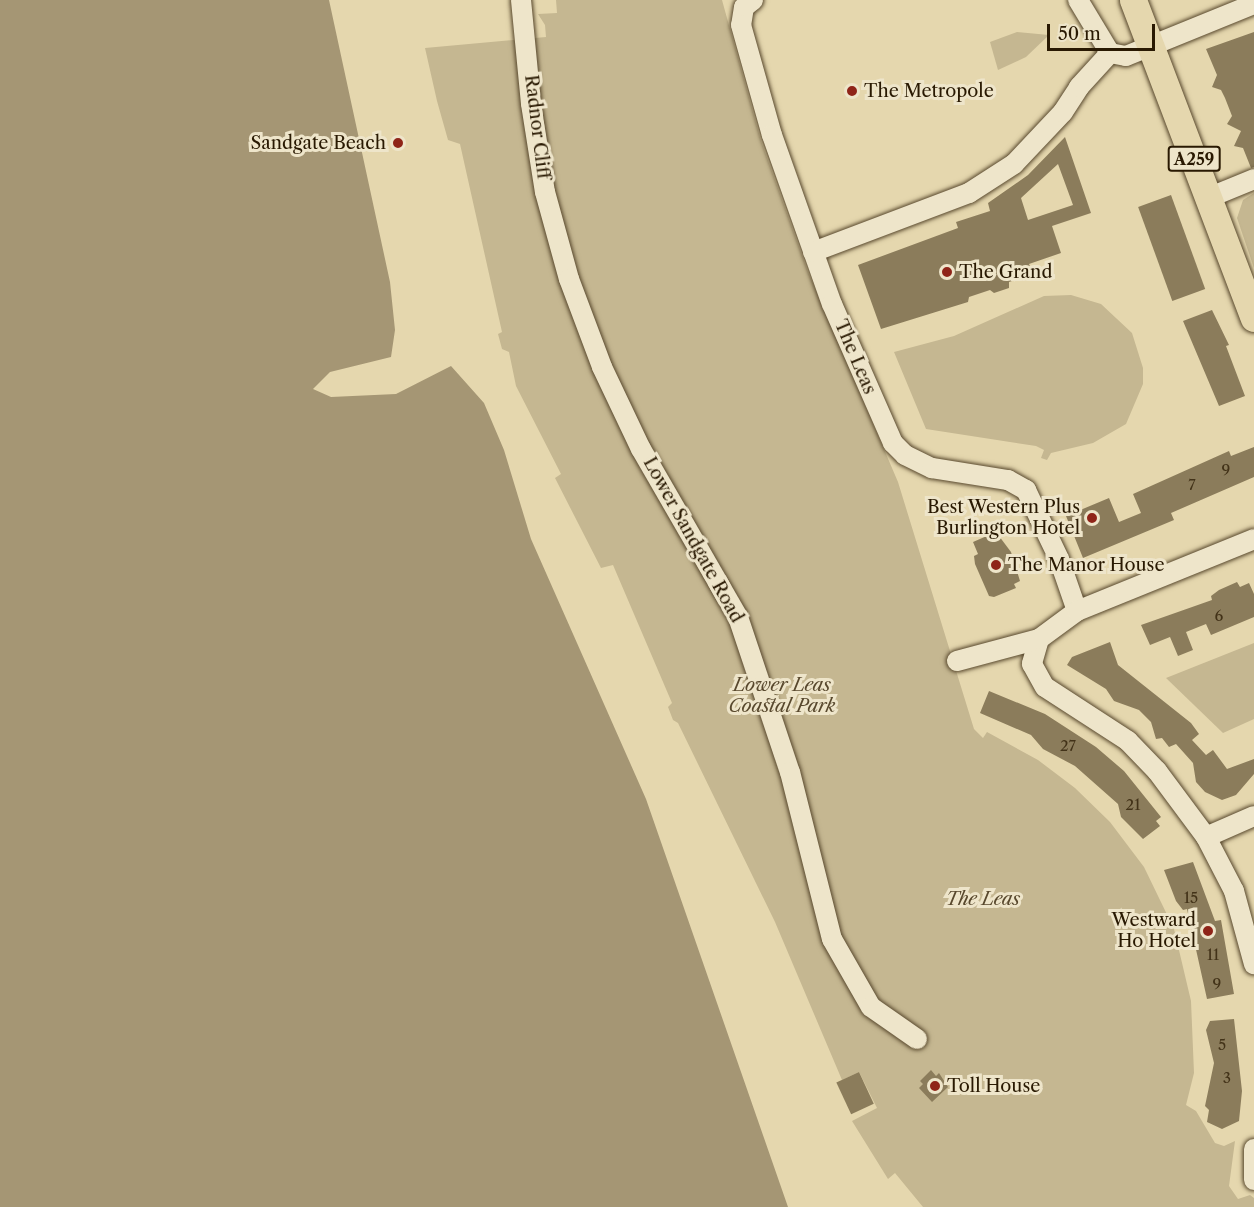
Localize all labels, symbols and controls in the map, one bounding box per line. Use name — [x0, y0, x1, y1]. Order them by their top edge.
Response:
scale bar — [1050, 12, 1158, 50]
text: 50 m — [1058, 23, 1101, 45]
street label: Radnor Cliff — [520, 73, 554, 181]
place label: The Metropole — [864, 80, 994, 102]
marker: The Metropole — [845, 84, 859, 98]
place label: Sandgate Beach — [251, 132, 386, 154]
marker: Sandgate Beach — [391, 136, 405, 150]
road number: A259 — [1167, 146, 1221, 172]
place label: The Grand — [959, 261, 1052, 283]
marker: The Grand — [940, 265, 954, 279]
street label: The Leas — [830, 316, 880, 398]
street label: Lower Sandgate Road — [638, 453, 748, 627]
house number: 9 — [1222, 461, 1230, 479]
house number: 7 — [1188, 476, 1196, 494]
place label: Best Western Plus Burlington Hotel — [926, 497, 1080, 540]
marker: Best Western Plus Burlington Hotel — [1085, 511, 1099, 525]
place label: The Manor House — [1008, 554, 1165, 576]
marker: The Manor House — [989, 558, 1003, 572]
house number: 6 — [1215, 607, 1223, 625]
park label: Lower Leas Coastal Park — [729, 675, 835, 718]
house number: 27 — [1060, 737, 1076, 755]
house number: 21 — [1126, 796, 1140, 814]
park label: The Leas — [946, 888, 1020, 910]
house number: 15 — [1184, 889, 1198, 907]
place label: Westward Ho Hotel — [1111, 910, 1196, 952]
marker: Westward Ho Hotel — [1201, 924, 1215, 938]
house number: 11 — [1207, 946, 1219, 964]
house number: 9 — [1213, 975, 1221, 993]
house number: 5 — [1218, 1036, 1226, 1054]
house number: 3 — [1223, 1069, 1231, 1087]
place label: Toll House — [947, 1075, 1040, 1097]
marker: Toll House — [928, 1079, 942, 1093]

